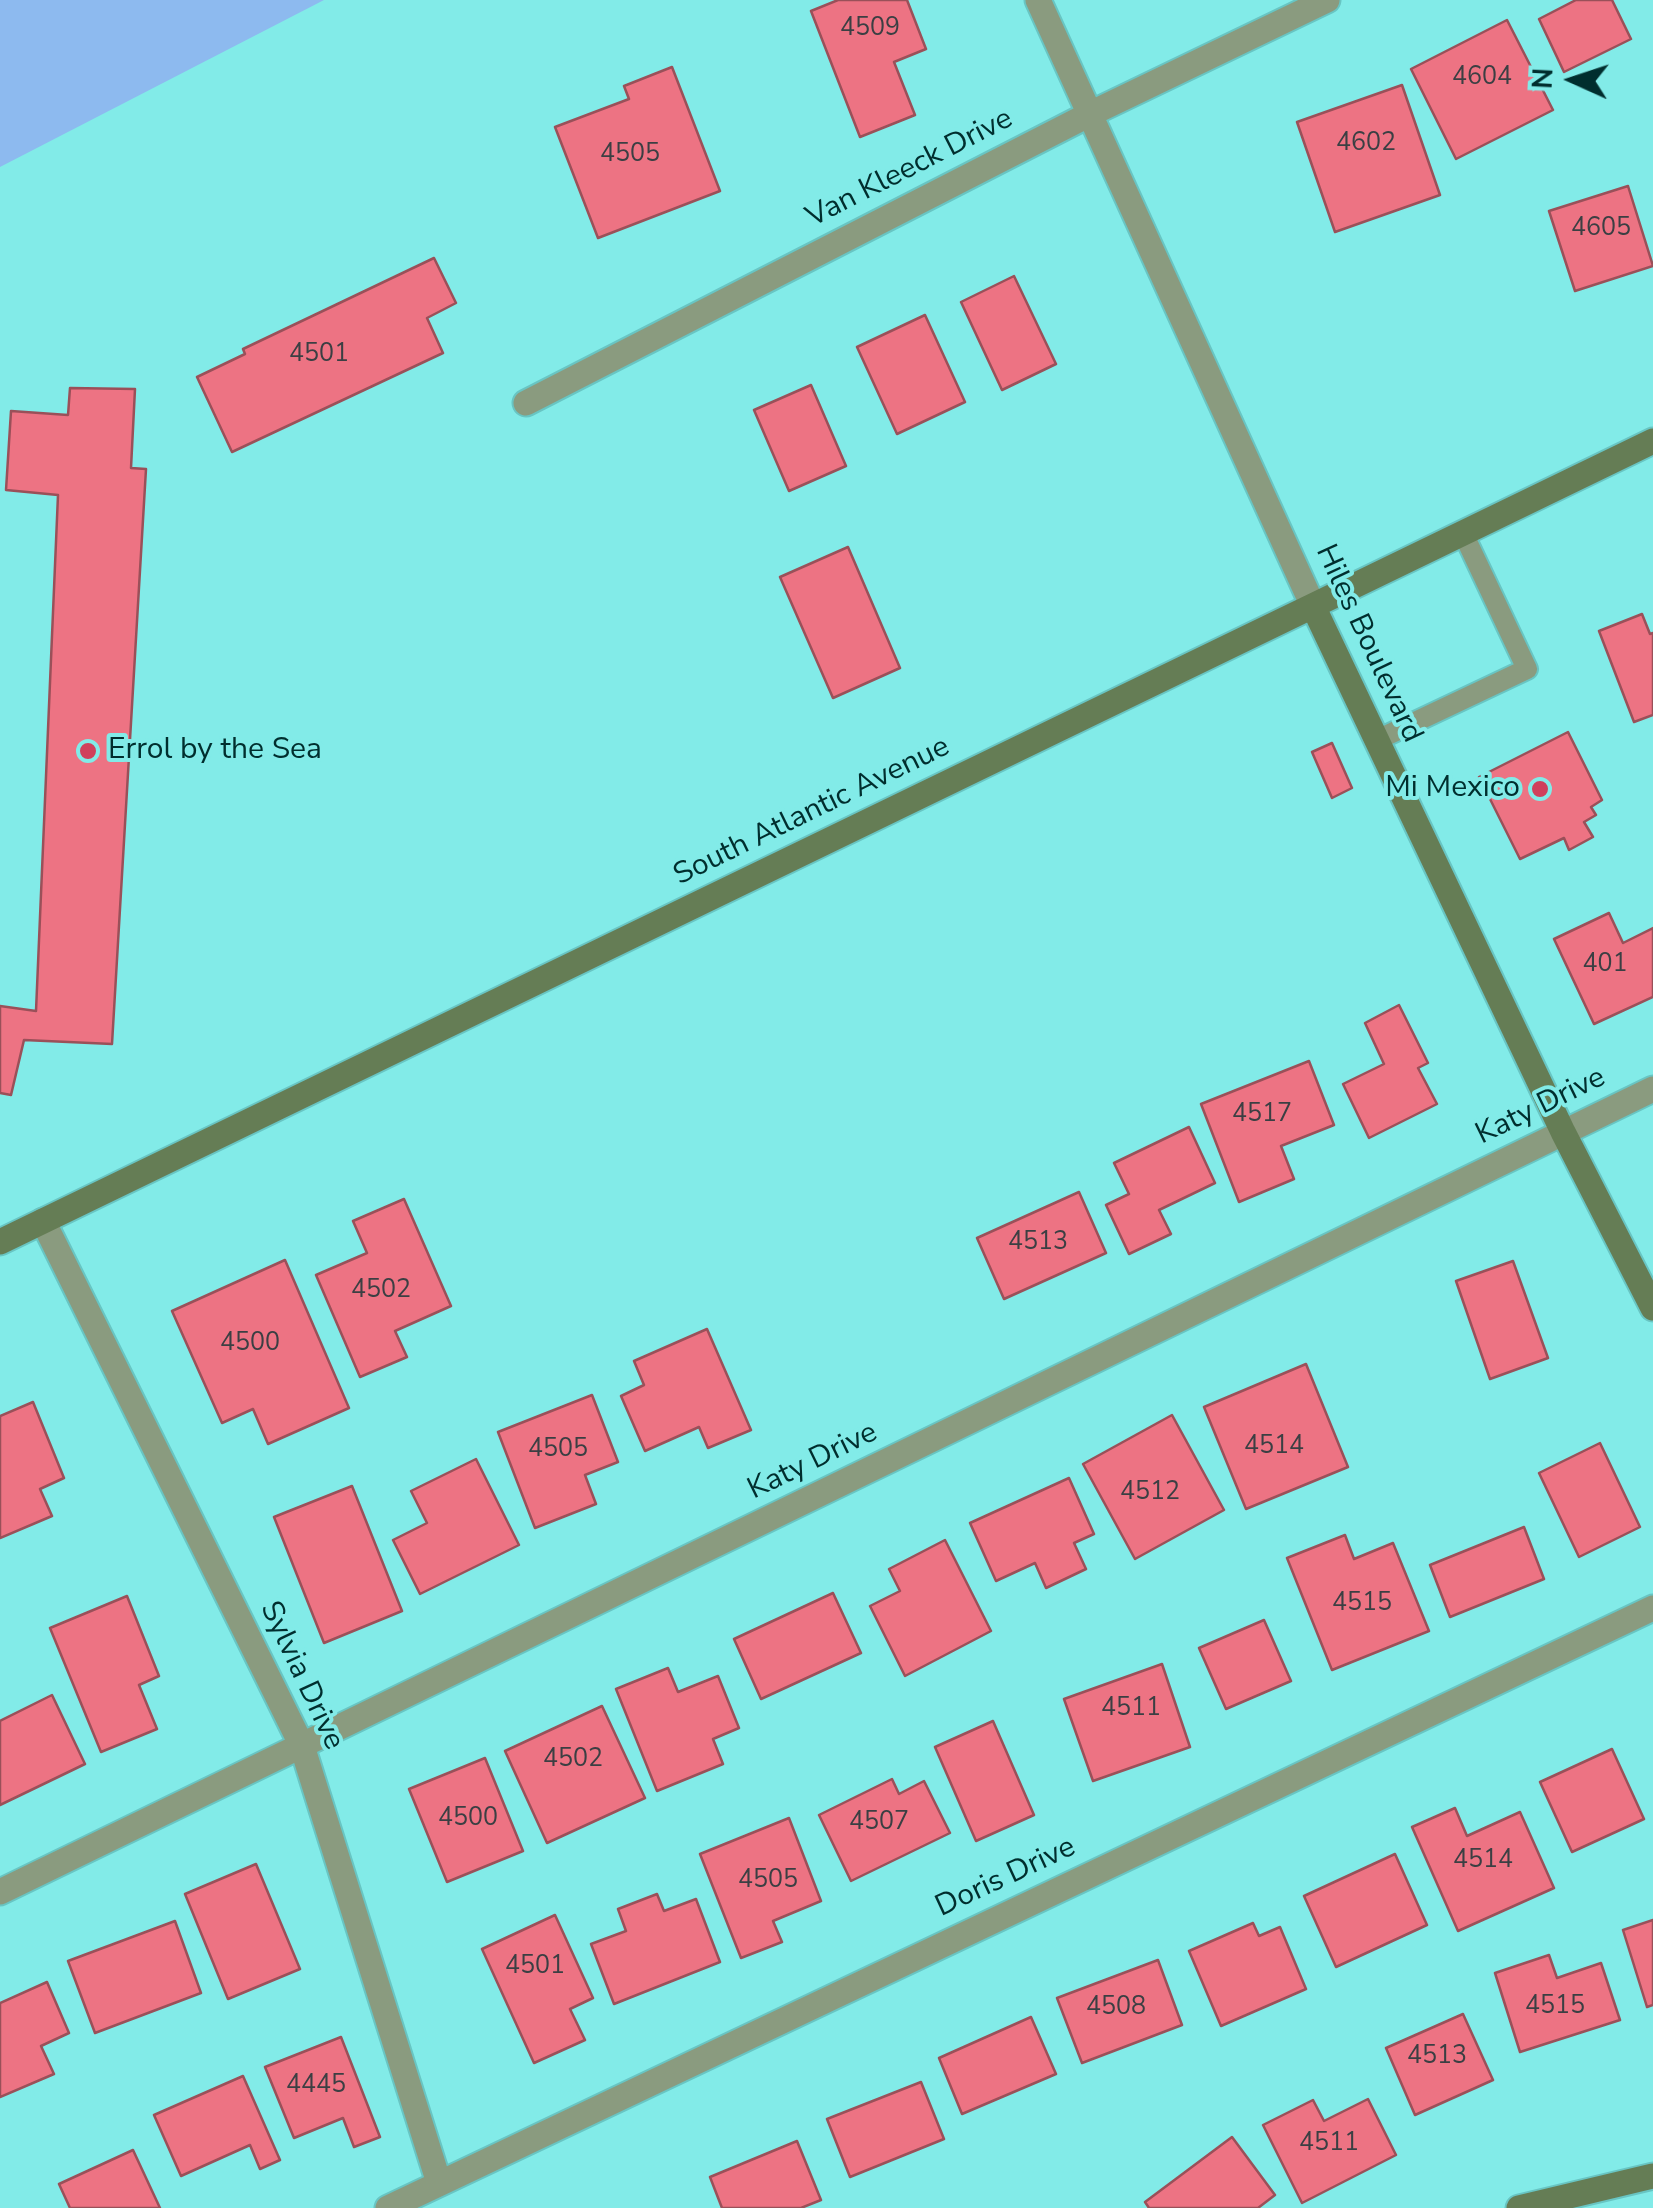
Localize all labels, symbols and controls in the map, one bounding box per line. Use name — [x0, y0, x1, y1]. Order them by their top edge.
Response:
house number: 4509 — [840, 14, 900, 44]
north arrow — [1523, 30, 1623, 130]
house number: 4604 — [1452, 63, 1512, 93]
text: N — [1524, 67, 1563, 90]
street label: Van Kleeck Drive — [801, 101, 1019, 237]
house number: 4602 — [1336, 129, 1396, 159]
house number: 4505 — [600, 140, 660, 170]
house number: 4605 — [1571, 214, 1631, 244]
house number: 4501 — [289, 340, 349, 370]
street label: Hiles Boulevard — [1306, 539, 1430, 749]
street label: South Atlantic Avenue — [668, 730, 956, 894]
place label: Errol by the Sea — [108, 733, 322, 769]
marker: Errol by the Sea — [77, 740, 99, 762]
place label: Mi Mexico — [1385, 771, 1520, 807]
marker: Mi Mexico — [1529, 778, 1551, 800]
house number: 401 — [1583, 950, 1627, 980]
street label: Katy Drive — [1470, 1060, 1612, 1154]
house number: 4517 — [1232, 1100, 1292, 1130]
house number: 4513 — [1008, 1228, 1068, 1258]
house number: 4502 — [351, 1276, 411, 1306]
house number: 4500 — [220, 1329, 280, 1359]
street label: Katy Drive — [742, 1415, 884, 1509]
house number: 4514 — [1244, 1432, 1304, 1462]
house number: 4505 — [528, 1435, 588, 1465]
house number: 4512 — [1120, 1478, 1180, 1508]
house number: 4515 — [1332, 1589, 1392, 1619]
street label: Sylvia Drive — [251, 1596, 351, 1756]
house number: 4511 — [1101, 1694, 1161, 1724]
house number: 4502 — [543, 1745, 603, 1775]
house number: 4500 — [438, 1804, 498, 1834]
house number: 4507 — [849, 1808, 909, 1838]
street label: Doris Drive — [930, 1830, 1082, 1926]
house number: 4514 — [1453, 1846, 1513, 1876]
house number: 4505 — [738, 1866, 798, 1896]
house number: 4501 — [505, 1952, 565, 1982]
house number: 4515 — [1525, 1992, 1585, 2022]
house number: 4508 — [1086, 1993, 1146, 2023]
house number: 4513 — [1407, 2042, 1467, 2072]
house number: 4445 — [286, 2071, 346, 2101]
house number: 4511 — [1299, 2129, 1359, 2159]

